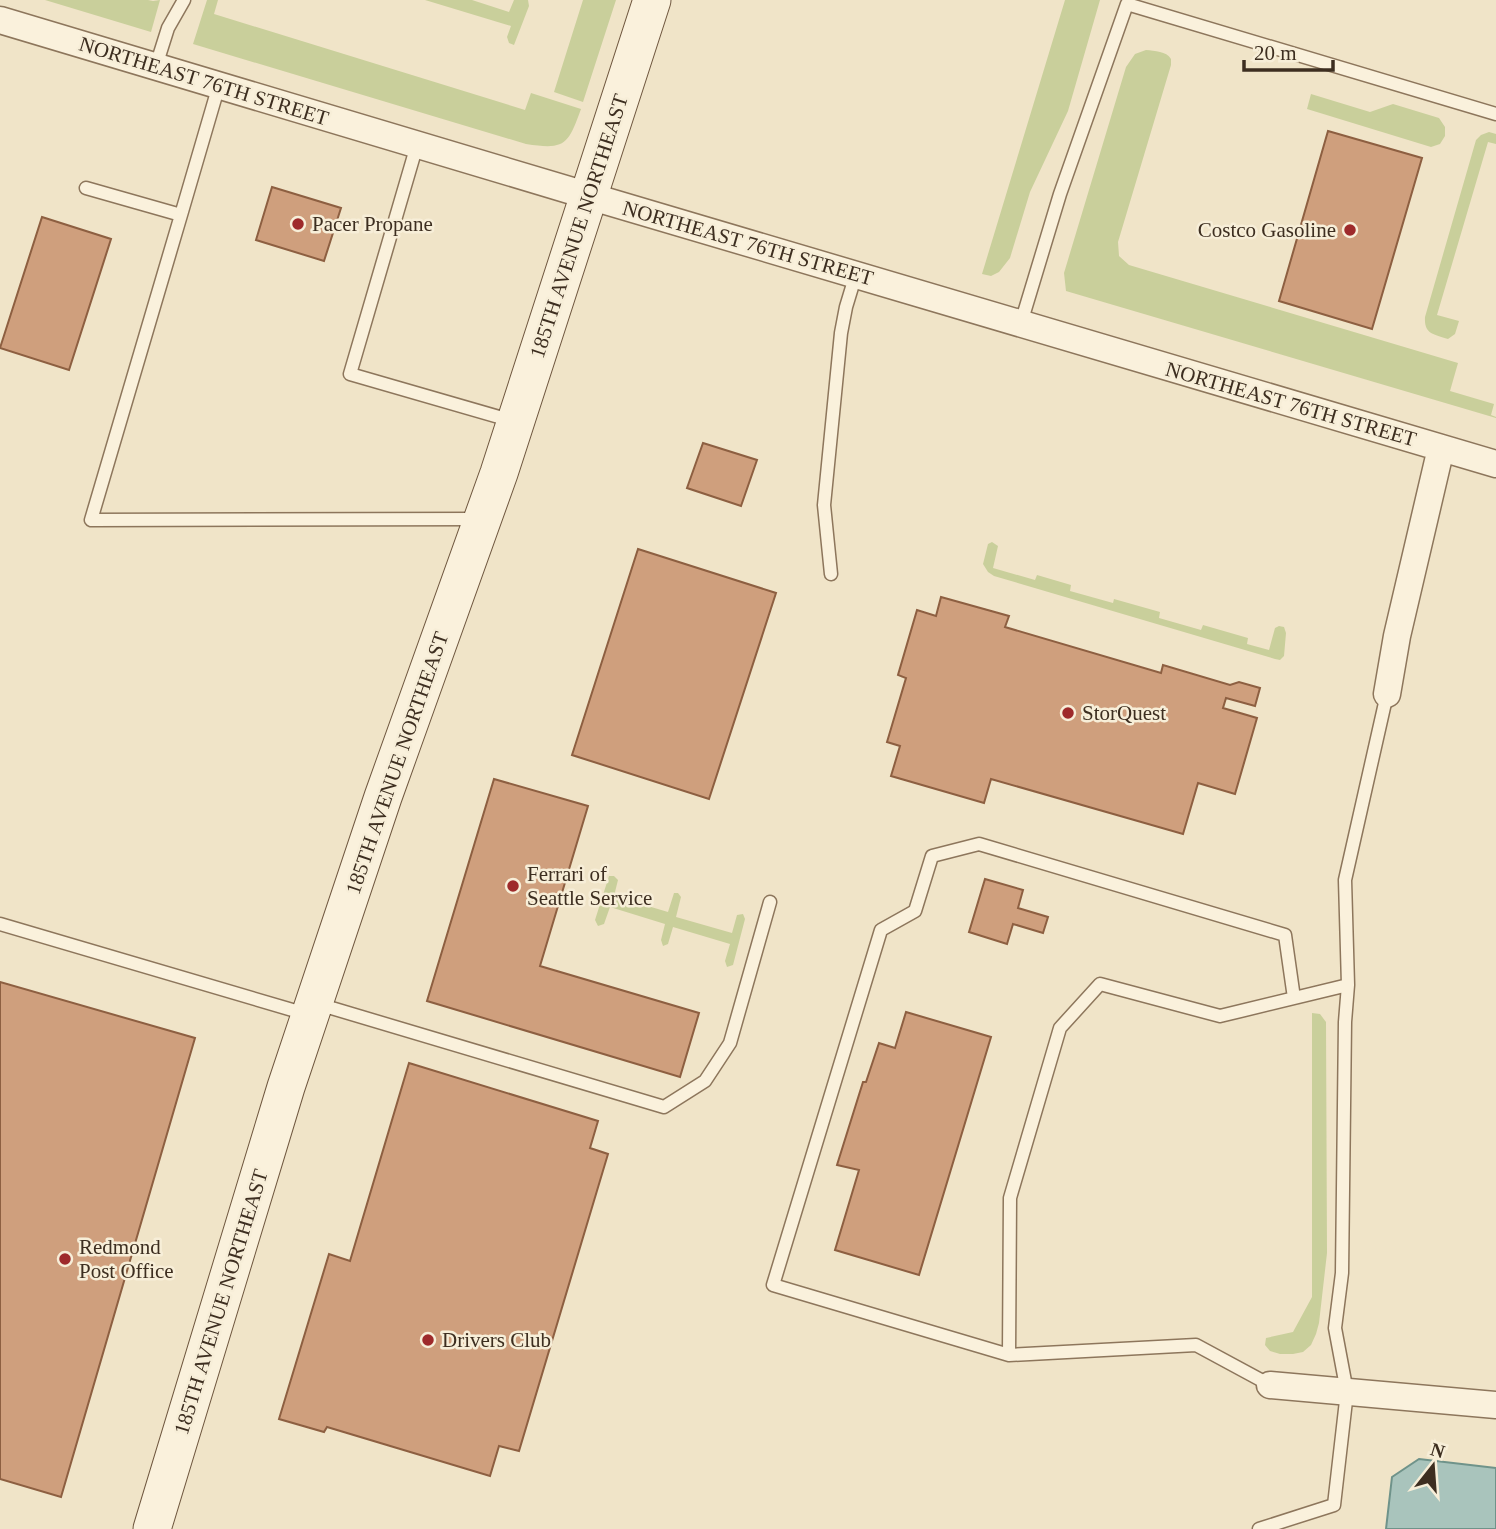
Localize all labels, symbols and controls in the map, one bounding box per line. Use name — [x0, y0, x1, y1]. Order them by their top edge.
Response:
scale bar — [1244, 28, 1333, 72]
street label: NORTHEAST 76TH STREET — [76, 32, 332, 130]
text: 20 m — [1254, 41, 1297, 65]
street label: 185TH AVENUE NORTHEAST — [525, 91, 633, 361]
street label: NORTHEAST 76TH STREET — [620, 196, 876, 290]
place label: Pacer Propane — [312, 212, 433, 236]
marker: Pacer Propane — [290, 216, 306, 232]
place label: Costco Gasoline — [1198, 218, 1336, 242]
marker: Costco Gasoline — [1342, 222, 1358, 238]
street label: NORTHEAST 76TH STREET — [1163, 357, 1419, 451]
street label: 185TH AVENUE NORTHEAST — [341, 628, 453, 897]
place label: StorQuest — [1082, 701, 1166, 725]
marker: StorQuest — [1060, 705, 1076, 721]
place label: Ferrari of Seattle Service — [527, 862, 652, 910]
marker: Ferrari of Seattle Service — [505, 878, 521, 894]
street label: 185TH AVENUE NORTHEAST — [169, 1166, 273, 1437]
place label: Redmond Post Office — [79, 1235, 174, 1283]
marker: Redmond Post Office — [57, 1251, 73, 1267]
place label: Drivers Club — [442, 1328, 551, 1352]
marker: Drivers Club — [420, 1332, 436, 1348]
north arrow — [1398, 1431, 1468, 1501]
text: N — [1428, 1438, 1448, 1462]

